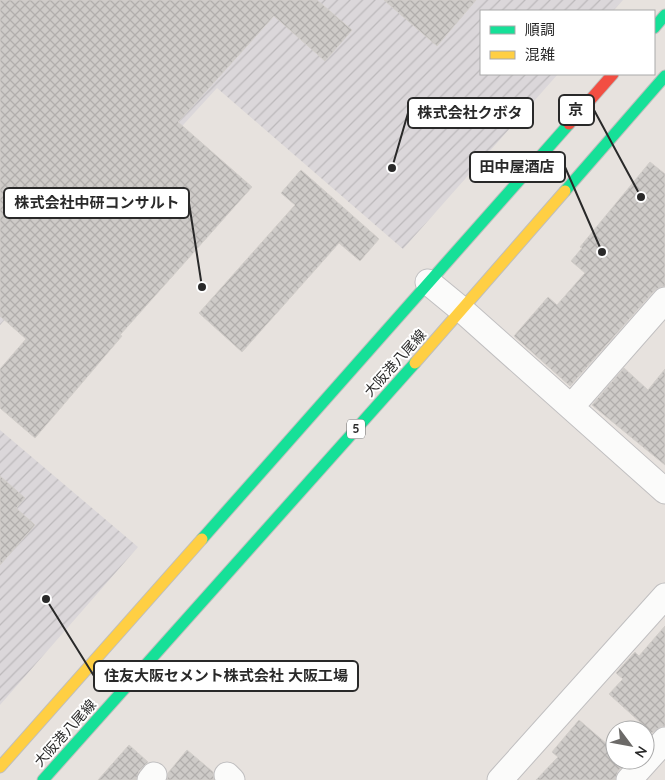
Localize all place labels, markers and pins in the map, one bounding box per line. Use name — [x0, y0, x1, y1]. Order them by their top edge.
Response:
callout: 京 — [559, 95, 594, 125]
callout: 株式会社クボタ — [408, 98, 533, 128]
callout: 田中屋酒店 — [470, 152, 565, 182]
callout: 株式会社中研コンサルト — [4, 188, 189, 218]
callout: 住友大阪セメント株式会社 大阪工場 — [94, 661, 358, 691]

